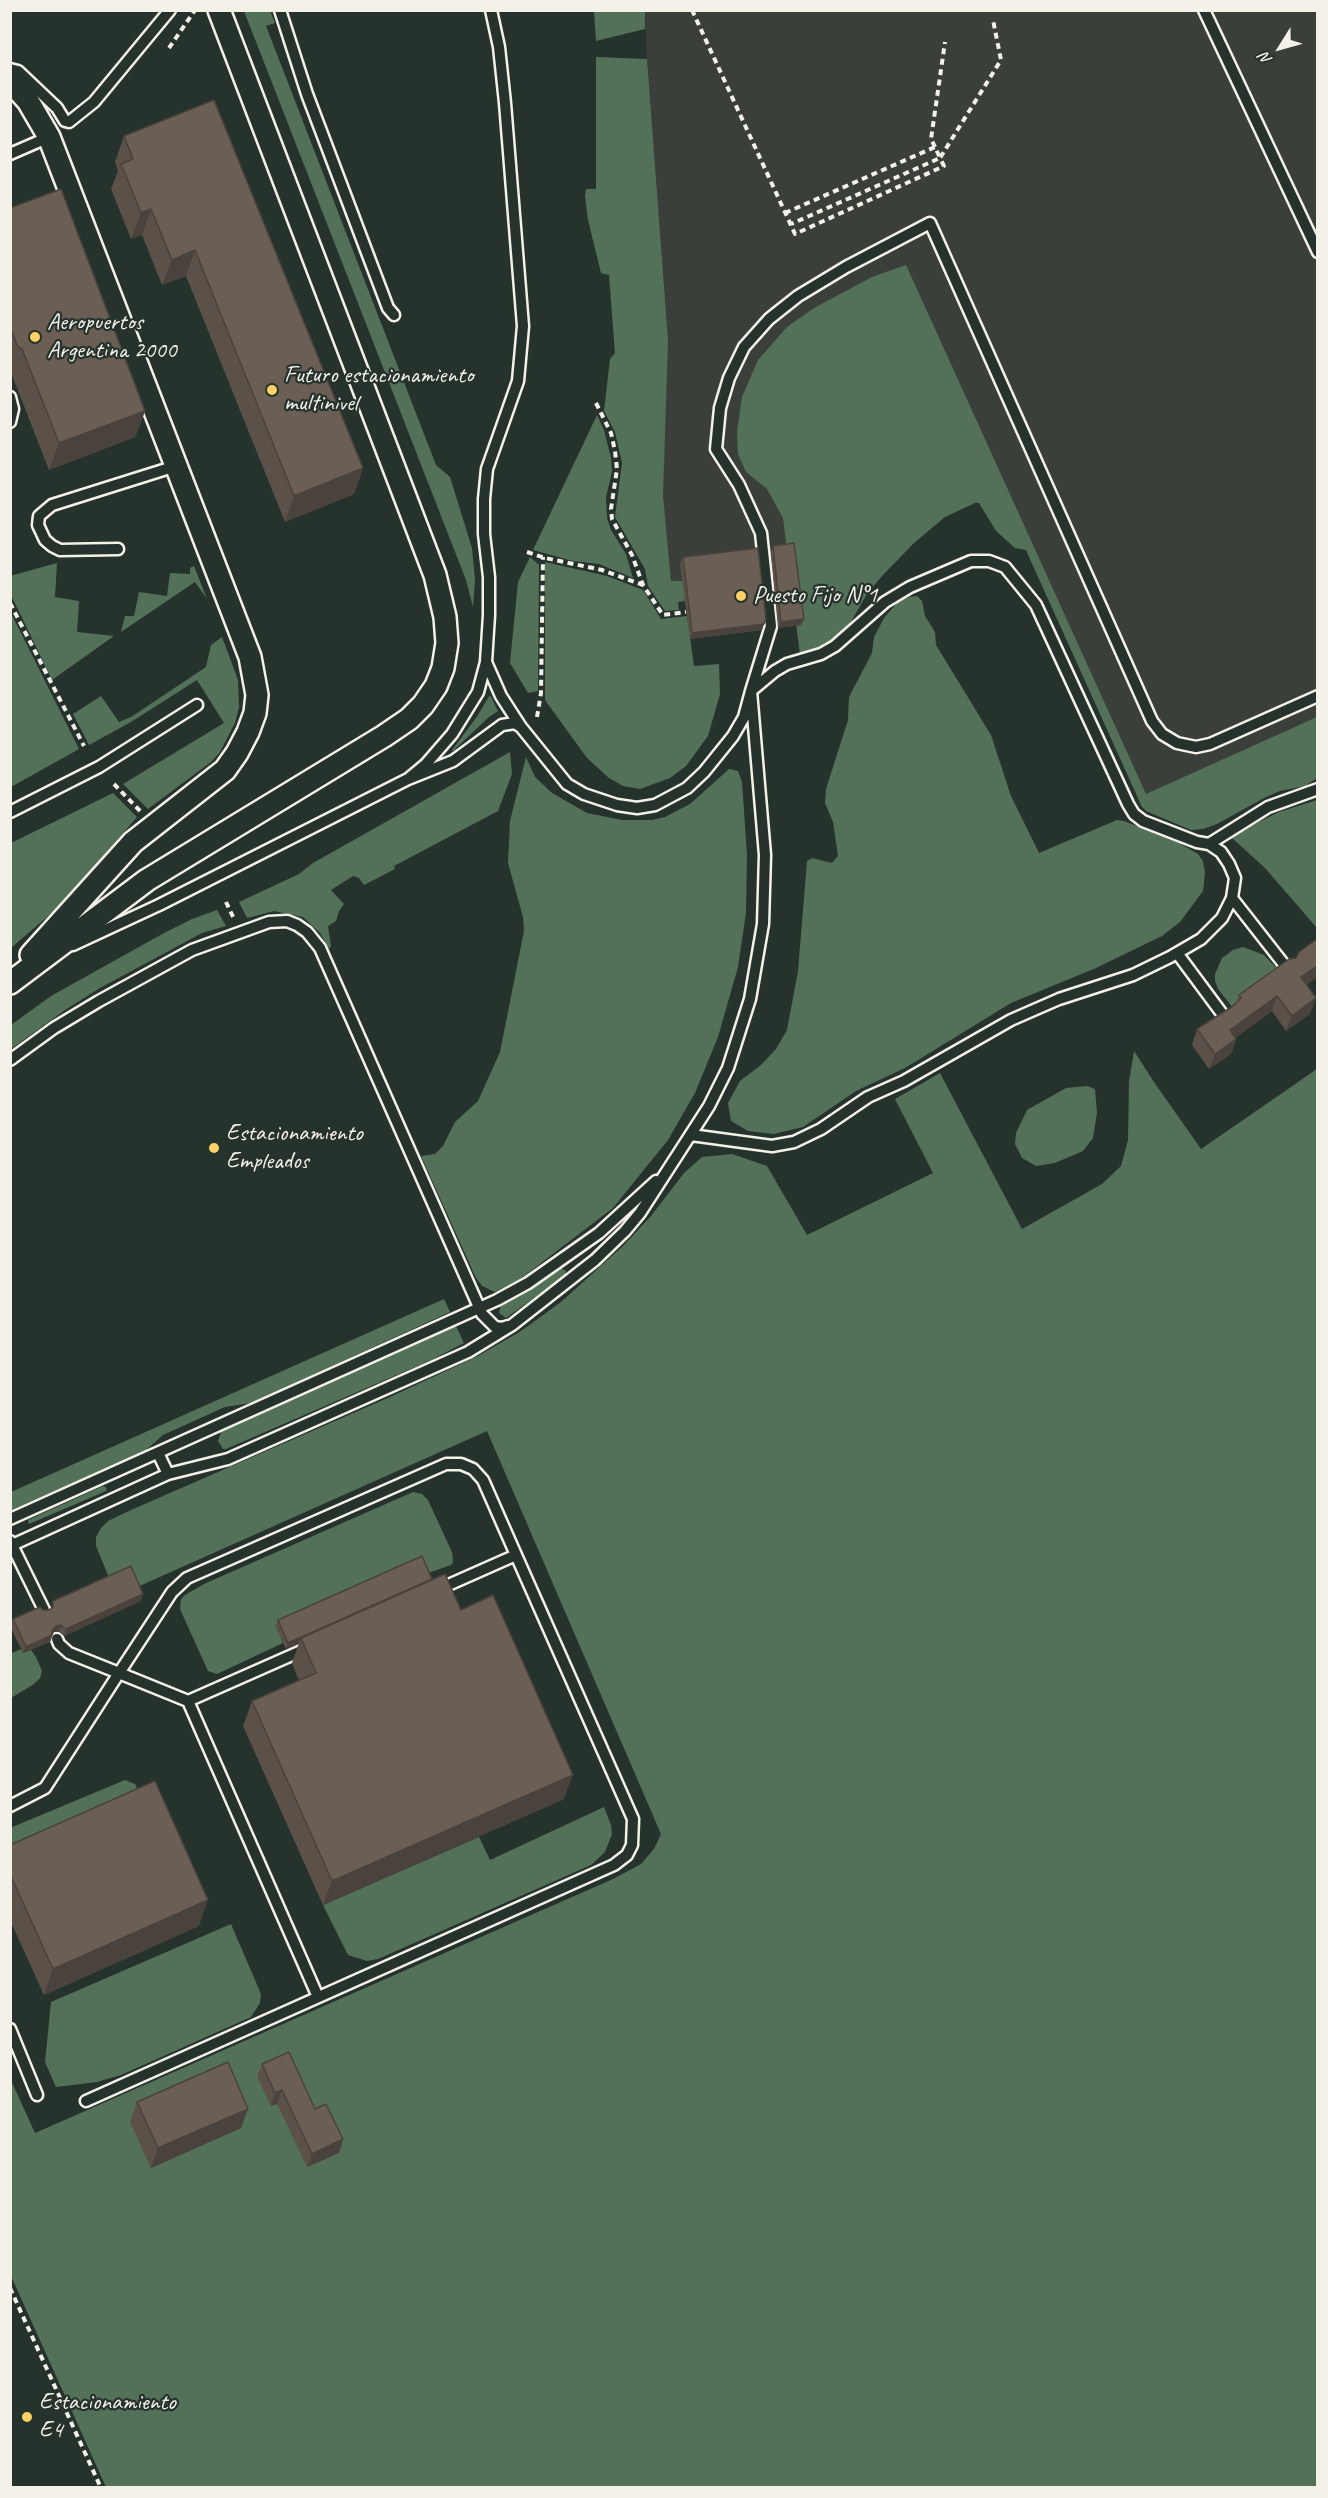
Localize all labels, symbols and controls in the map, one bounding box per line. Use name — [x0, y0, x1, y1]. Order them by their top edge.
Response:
north arrow — [1250, 18, 1310, 78]
text: N — [1255, 49, 1277, 69]
place label: Aeropuertos Argentina 2000 — [47, 309, 177, 365]
marker: Aeropuertos Argentina 2000 — [28, 330, 42, 344]
place label: Futuro estacionamiento multinivel — [284, 362, 473, 418]
marker: Futuro estacionamiento multinivel — [265, 383, 279, 397]
place label: Puesto Fijo N°1 — [753, 582, 877, 610]
marker: Puesto Fijo N°1 — [734, 589, 748, 603]
place label: Estacionamiento Empleados — [226, 1120, 363, 1176]
marker: Estacionamiento Empleados — [207, 1141, 221, 1155]
place label: Estacionamiento E4 — [39, 2389, 176, 2445]
marker: Estacionamiento E4 — [20, 2410, 34, 2424]

